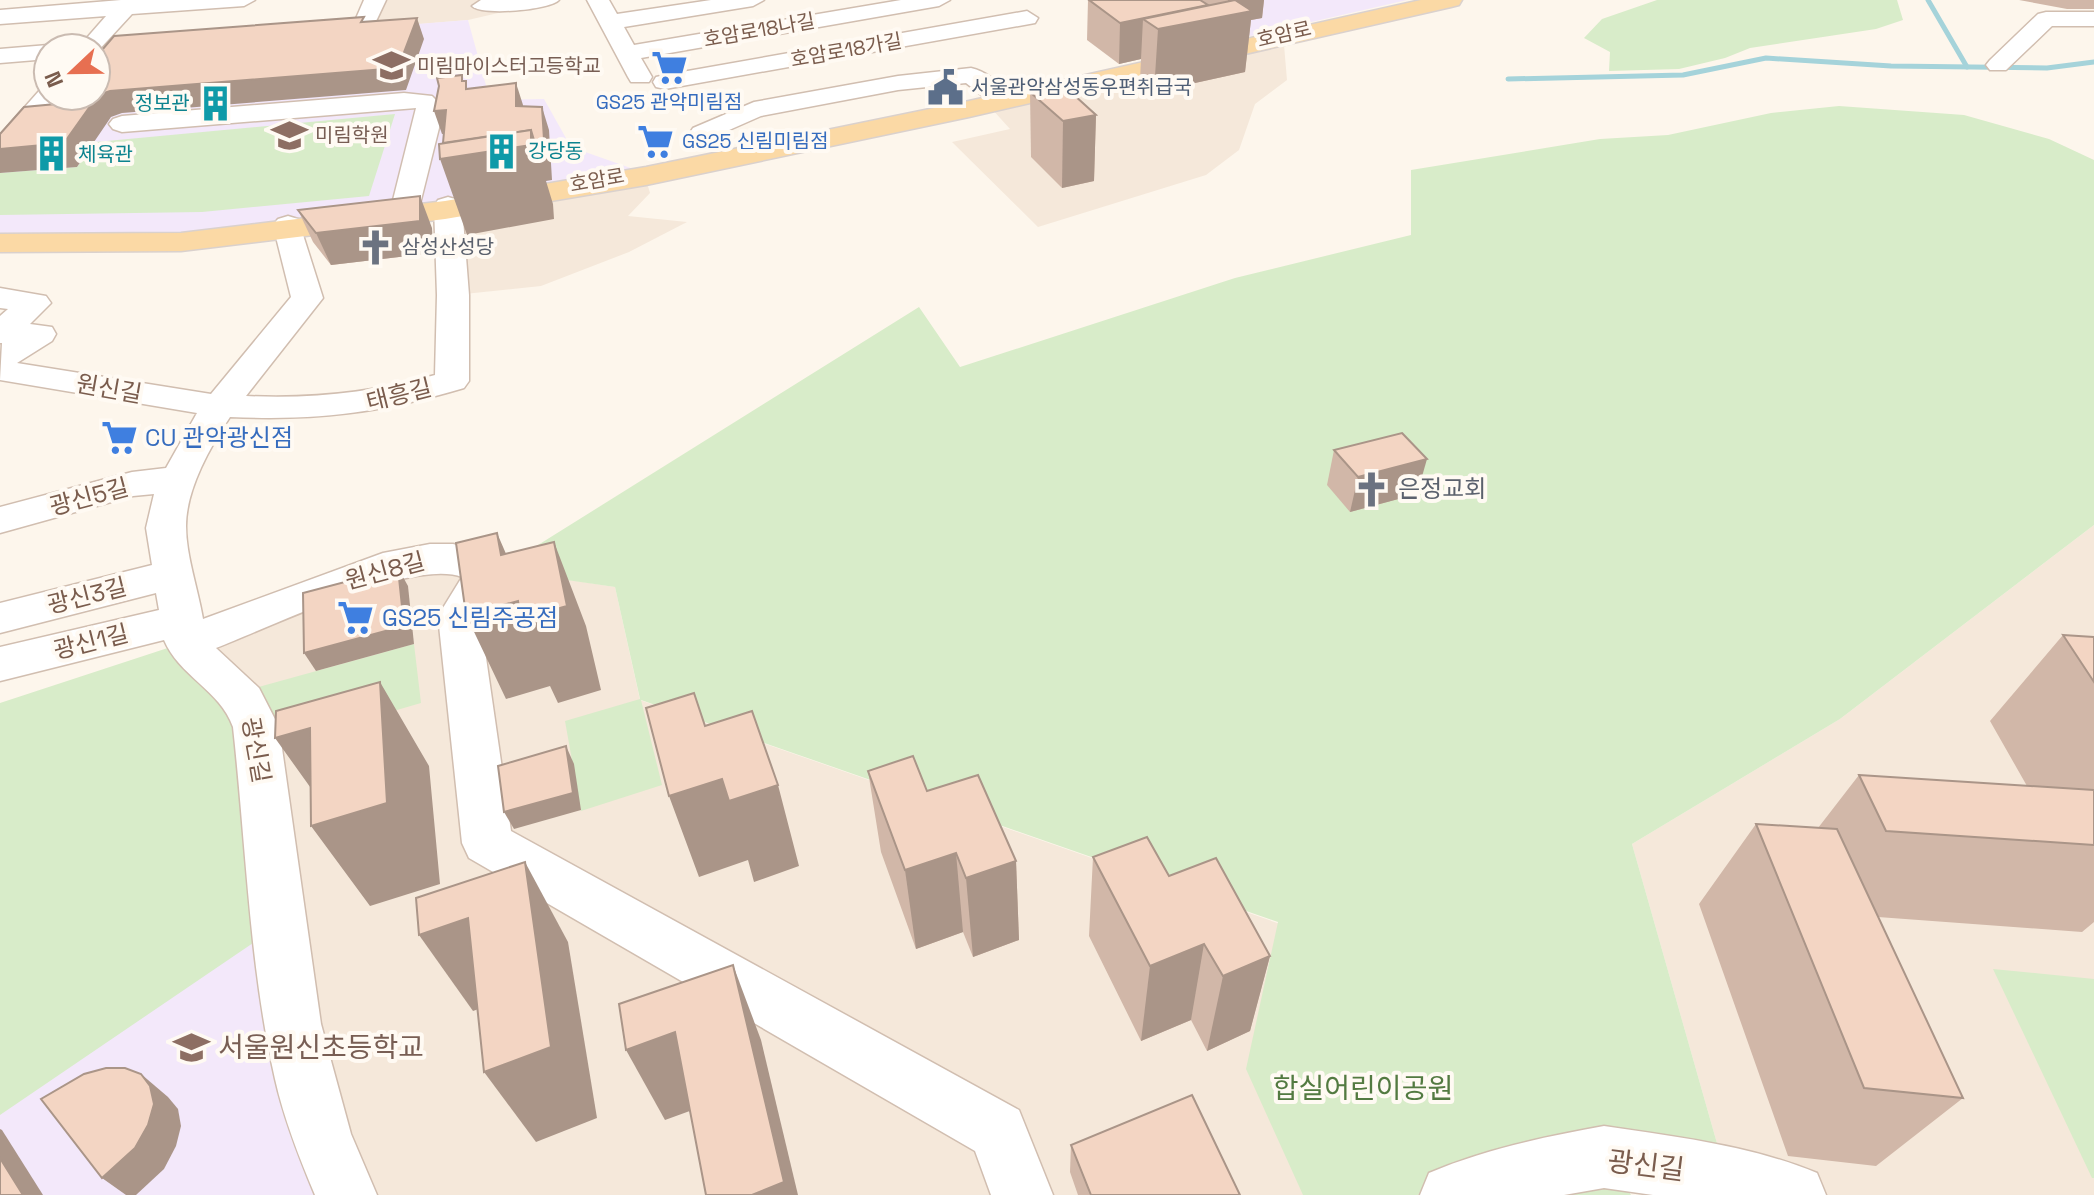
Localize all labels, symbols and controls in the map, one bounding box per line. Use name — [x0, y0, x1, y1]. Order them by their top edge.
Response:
street label: 호암로18나길 — [701, 7, 817, 53]
street label: 호암로 — [1254, 15, 1314, 53]
street label: 호암로18가길 — [788, 27, 904, 73]
north arrow — [32, 32, 112, 112]
school or university icon: 미림마이스터고등학교 — [372, 47, 410, 85]
supermarket icon: GS25 관악미림점 — [650, 48, 688, 86]
place label: 미림마이스터고등학교 — [417, 53, 601, 79]
text: N — [38, 67, 69, 92]
public building icon: 서울관악삼성동우편취급국 — [926, 68, 964, 106]
place label: 서울관악삼성동우편취급국 — [971, 74, 1192, 100]
building icon: 정보관 — [197, 84, 235, 122]
place label: GS25 관악미림점 — [596, 89, 742, 115]
place label: 정보관 — [135, 90, 190, 116]
school or university icon: 미림학원 — [270, 116, 308, 154]
place label: 미림학원 — [315, 122, 389, 148]
supermarket icon: GS25 신림미림점 — [637, 122, 675, 160]
place label: GS25 신림미림점 — [682, 128, 829, 154]
building icon: 강당동 — [483, 132, 521, 170]
building icon: 체육관 — [33, 135, 71, 173]
place label: 강당동 — [528, 138, 583, 164]
place label: 체육관 — [78, 141, 133, 167]
street label: 호암로 — [568, 162, 626, 198]
church icon: 삼성산성당 — [357, 228, 395, 266]
place label: 삼성산성당 — [402, 234, 494, 260]
street label: 원신길 — [74, 367, 144, 410]
street label: 태흥길 — [363, 371, 435, 418]
supermarket icon: CU 관악광신점 — [100, 419, 138, 457]
place label: CU 관악광신점 — [145, 422, 293, 453]
church icon: 은정교회 — [1353, 470, 1391, 508]
street label: 광신5길 — [46, 471, 132, 522]
place label: 은정교회 — [1398, 473, 1486, 504]
street label: 원신8길 — [342, 545, 428, 596]
street label: 광신3길 — [44, 571, 130, 620]
supermarket icon: GS25 신림주공점 — [337, 599, 375, 637]
place label: GS25 신림주공점 — [382, 602, 558, 633]
street label: 광신1길 — [50, 617, 132, 666]
street label: 광신길 — [235, 715, 278, 785]
school or university icon: 서울원신초등학교 — [173, 1028, 211, 1066]
place label: 서울원신초등학교 — [218, 1029, 424, 1065]
park label: 합실어린이공원 — [1273, 1070, 1453, 1106]
street label: 광신길 — [1605, 1142, 1687, 1188]

